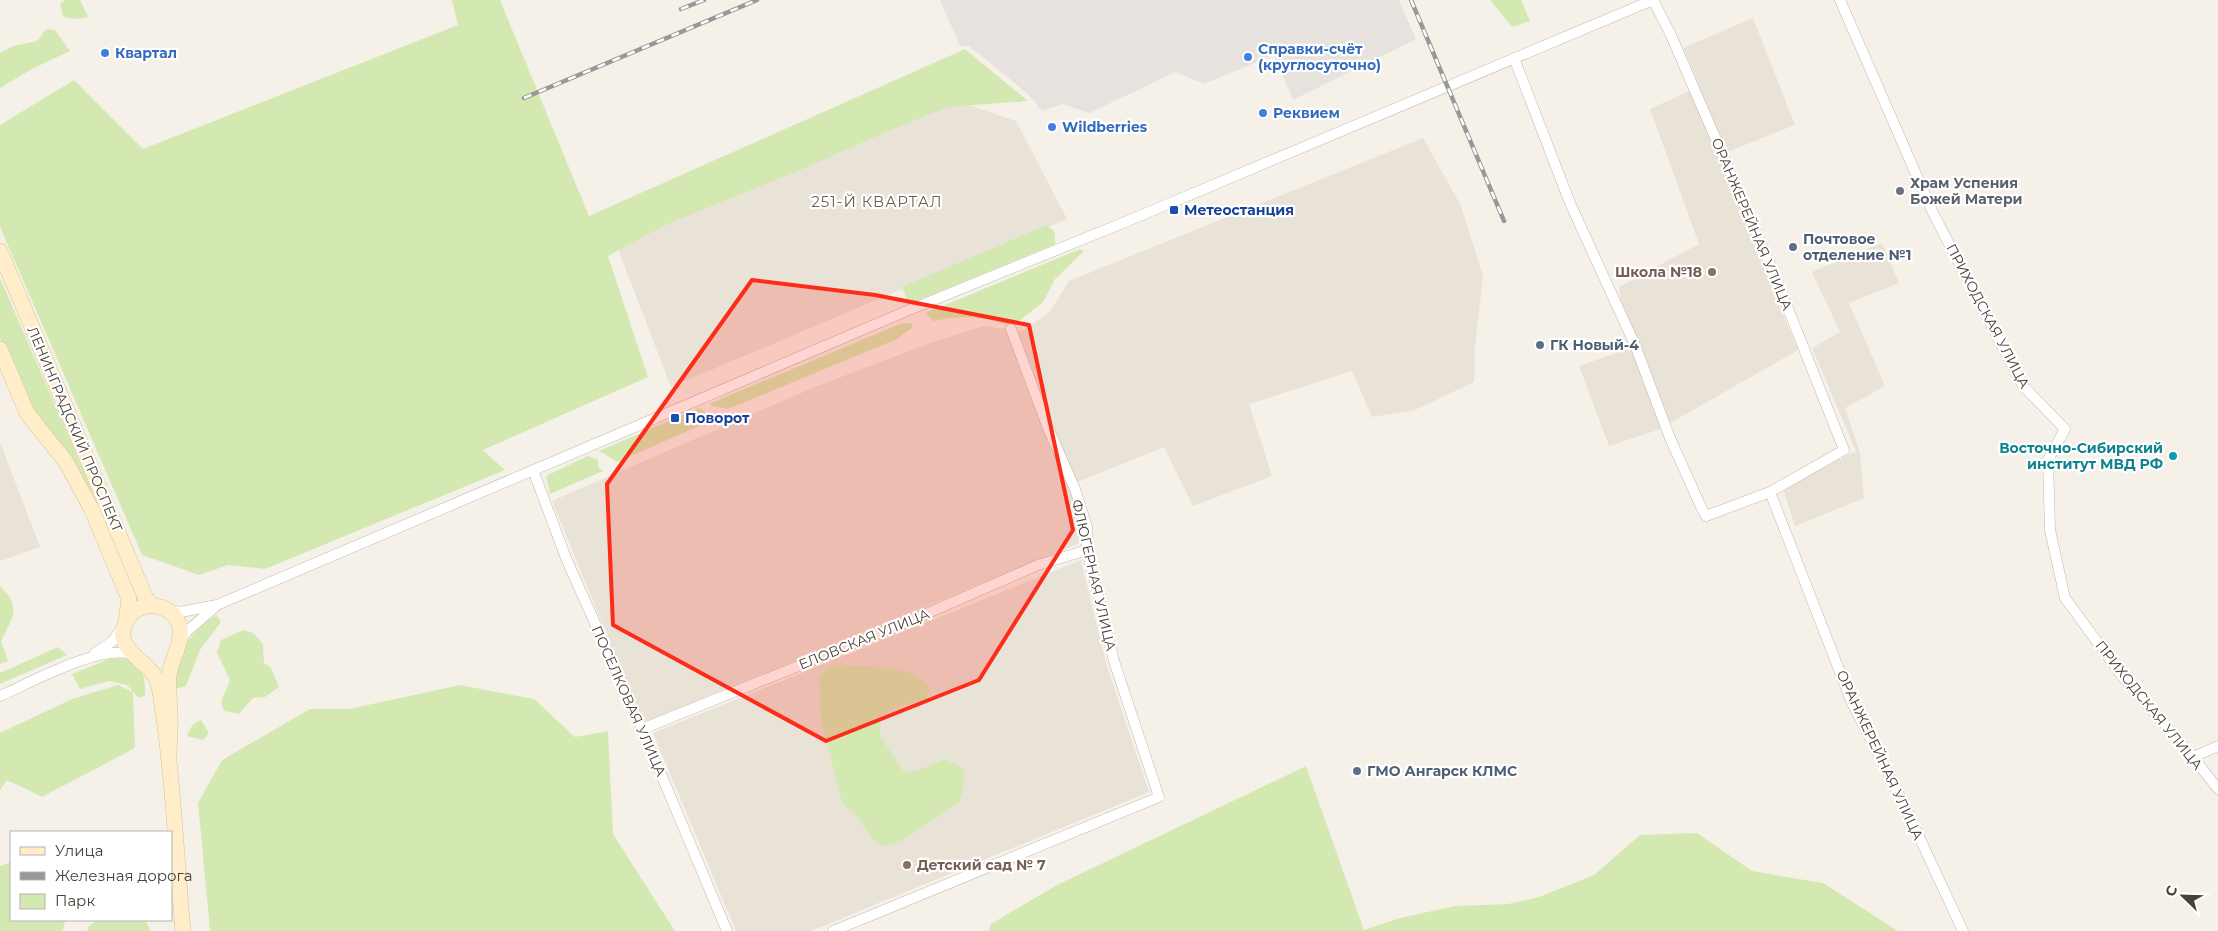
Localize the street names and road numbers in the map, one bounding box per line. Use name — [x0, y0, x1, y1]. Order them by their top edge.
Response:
street label: ОРАНЖЕРЕЙНАЯ УЛИЦА — [1707, 135, 1797, 313]
street label: ПРИХОДСКАЯ УЛИЦА — [1942, 241, 2034, 392]
street label: ЛЕНИНГРАДСКИЙ ПРОСПЕКТ — [23, 323, 127, 535]
street label: ФЛЮГЕРНАЯ УЛИЦА — [1068, 497, 1120, 653]
street label: ЕЛОВСКАЯ УЛИЦА — [796, 604, 933, 673]
street label: ПОСЕЛКОВАЯ УЛИЦА — [588, 623, 671, 780]
street label: ПРИХОДСКАЯ УЛИЦА — [2091, 637, 2207, 774]
street label: ОРАНЖЕРЕЙНАЯ УЛИЦА — [1833, 667, 1928, 843]

